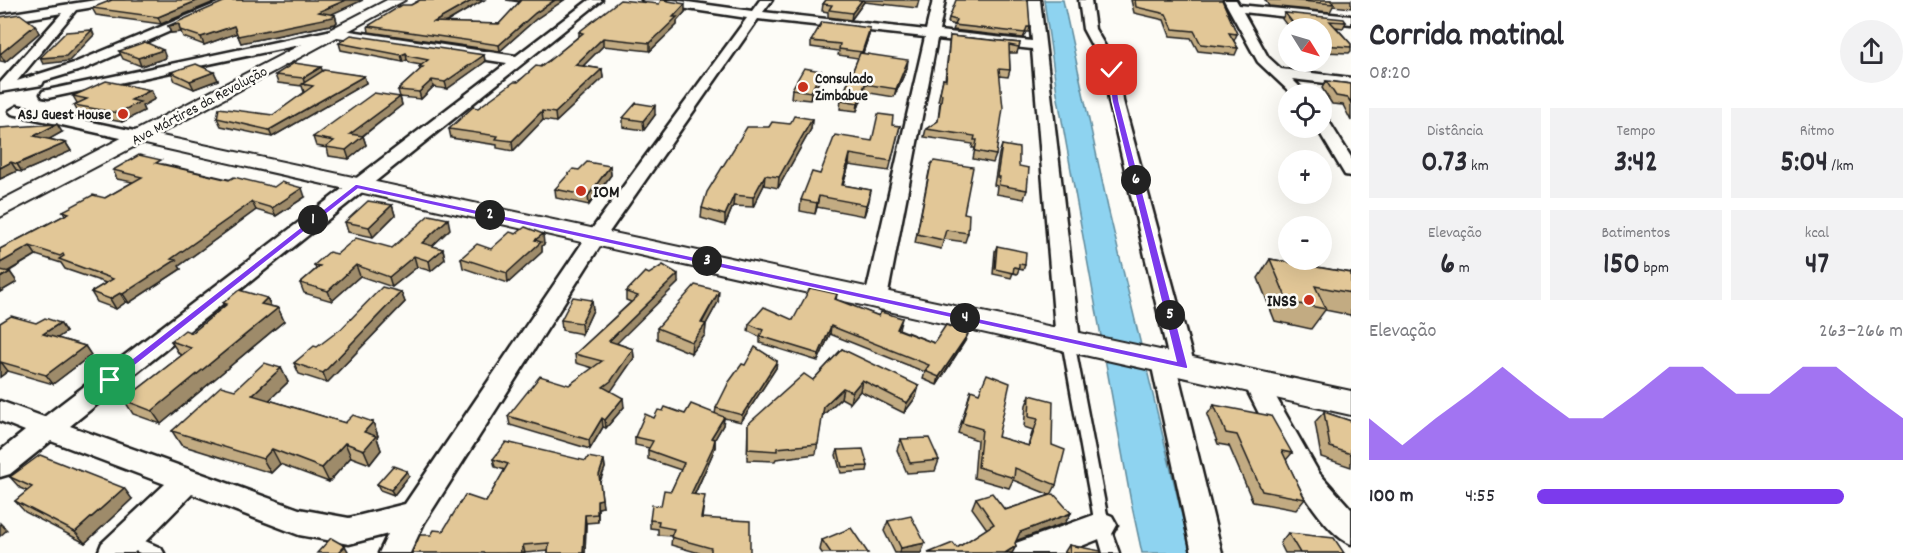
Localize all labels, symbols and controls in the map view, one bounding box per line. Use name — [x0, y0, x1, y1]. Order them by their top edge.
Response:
text: Corrida matinal — [1369, 14, 1564, 61]
north arrow — [1278, 18, 1332, 72]
map controls — [1278, 18, 1332, 270]
button: share — [1840, 20, 1903, 83]
pin — [1086, 44, 1137, 95]
icon: check — [1095, 53, 1128, 86]
text: 08:20 — [1369, 60, 1411, 88]
street label: Ava Mártires da Revolução — [128, 61, 272, 152]
place label: Consulado Zimbabue — [815, 69, 873, 108]
marker: Consulado Zimbabue — [796, 80, 810, 94]
button: locate — [1278, 84, 1332, 138]
place label: ASJ Guest House — [18, 105, 111, 127]
marker: ASJ Guest House — [116, 107, 130, 121]
text: Distância — [1427, 120, 1483, 143]
text: Tempo — [1617, 120, 1655, 143]
text: Ritmo — [1800, 120, 1834, 143]
text: 0.73 — [1421, 143, 1467, 186]
text: 3:42 — [1614, 143, 1658, 186]
text: 5:04 — [1780, 143, 1828, 186]
button: + — [1278, 150, 1332, 204]
text: km — [1467, 155, 1489, 178]
text: /km — [1828, 155, 1854, 178]
pin: 6 — [1121, 165, 1151, 195]
text: 6 — [1132, 168, 1140, 191]
place label: IOM — [593, 181, 619, 206]
marker: IOM — [574, 184, 588, 198]
pin: 2 — [475, 200, 505, 230]
text: 2 — [487, 203, 494, 226]
pin: 1 — [298, 205, 328, 235]
text: 1 — [311, 208, 315, 231]
button: − — [1278, 216, 1332, 270]
text: Elevação — [1428, 222, 1482, 245]
text: Batimentos — [1601, 222, 1671, 245]
text: kcal — [1805, 222, 1829, 245]
text: 6 — [1440, 245, 1455, 288]
text: 150 — [1603, 245, 1640, 288]
text: 47 — [1805, 245, 1829, 288]
pin: 3 — [692, 246, 722, 276]
text: 3 — [703, 249, 711, 272]
text: m — [1455, 257, 1470, 280]
text: bpm — [1640, 257, 1669, 280]
place label: INSS — [1267, 290, 1297, 315]
marker: INSS — [1302, 293, 1316, 307]
pin: 5 — [1155, 300, 1185, 330]
pin: 4 — [950, 303, 980, 333]
text: 5 — [1166, 303, 1174, 326]
text: 4 — [962, 306, 968, 329]
text: Elevação — [1369, 318, 1436, 346]
text: 263–266 m — [1819, 318, 1903, 346]
pin — [84, 354, 135, 405]
icon: arrive — [93, 363, 126, 396]
text: 100 m — [1369, 483, 1414, 511]
text: 4:55 — [1465, 483, 1495, 511]

